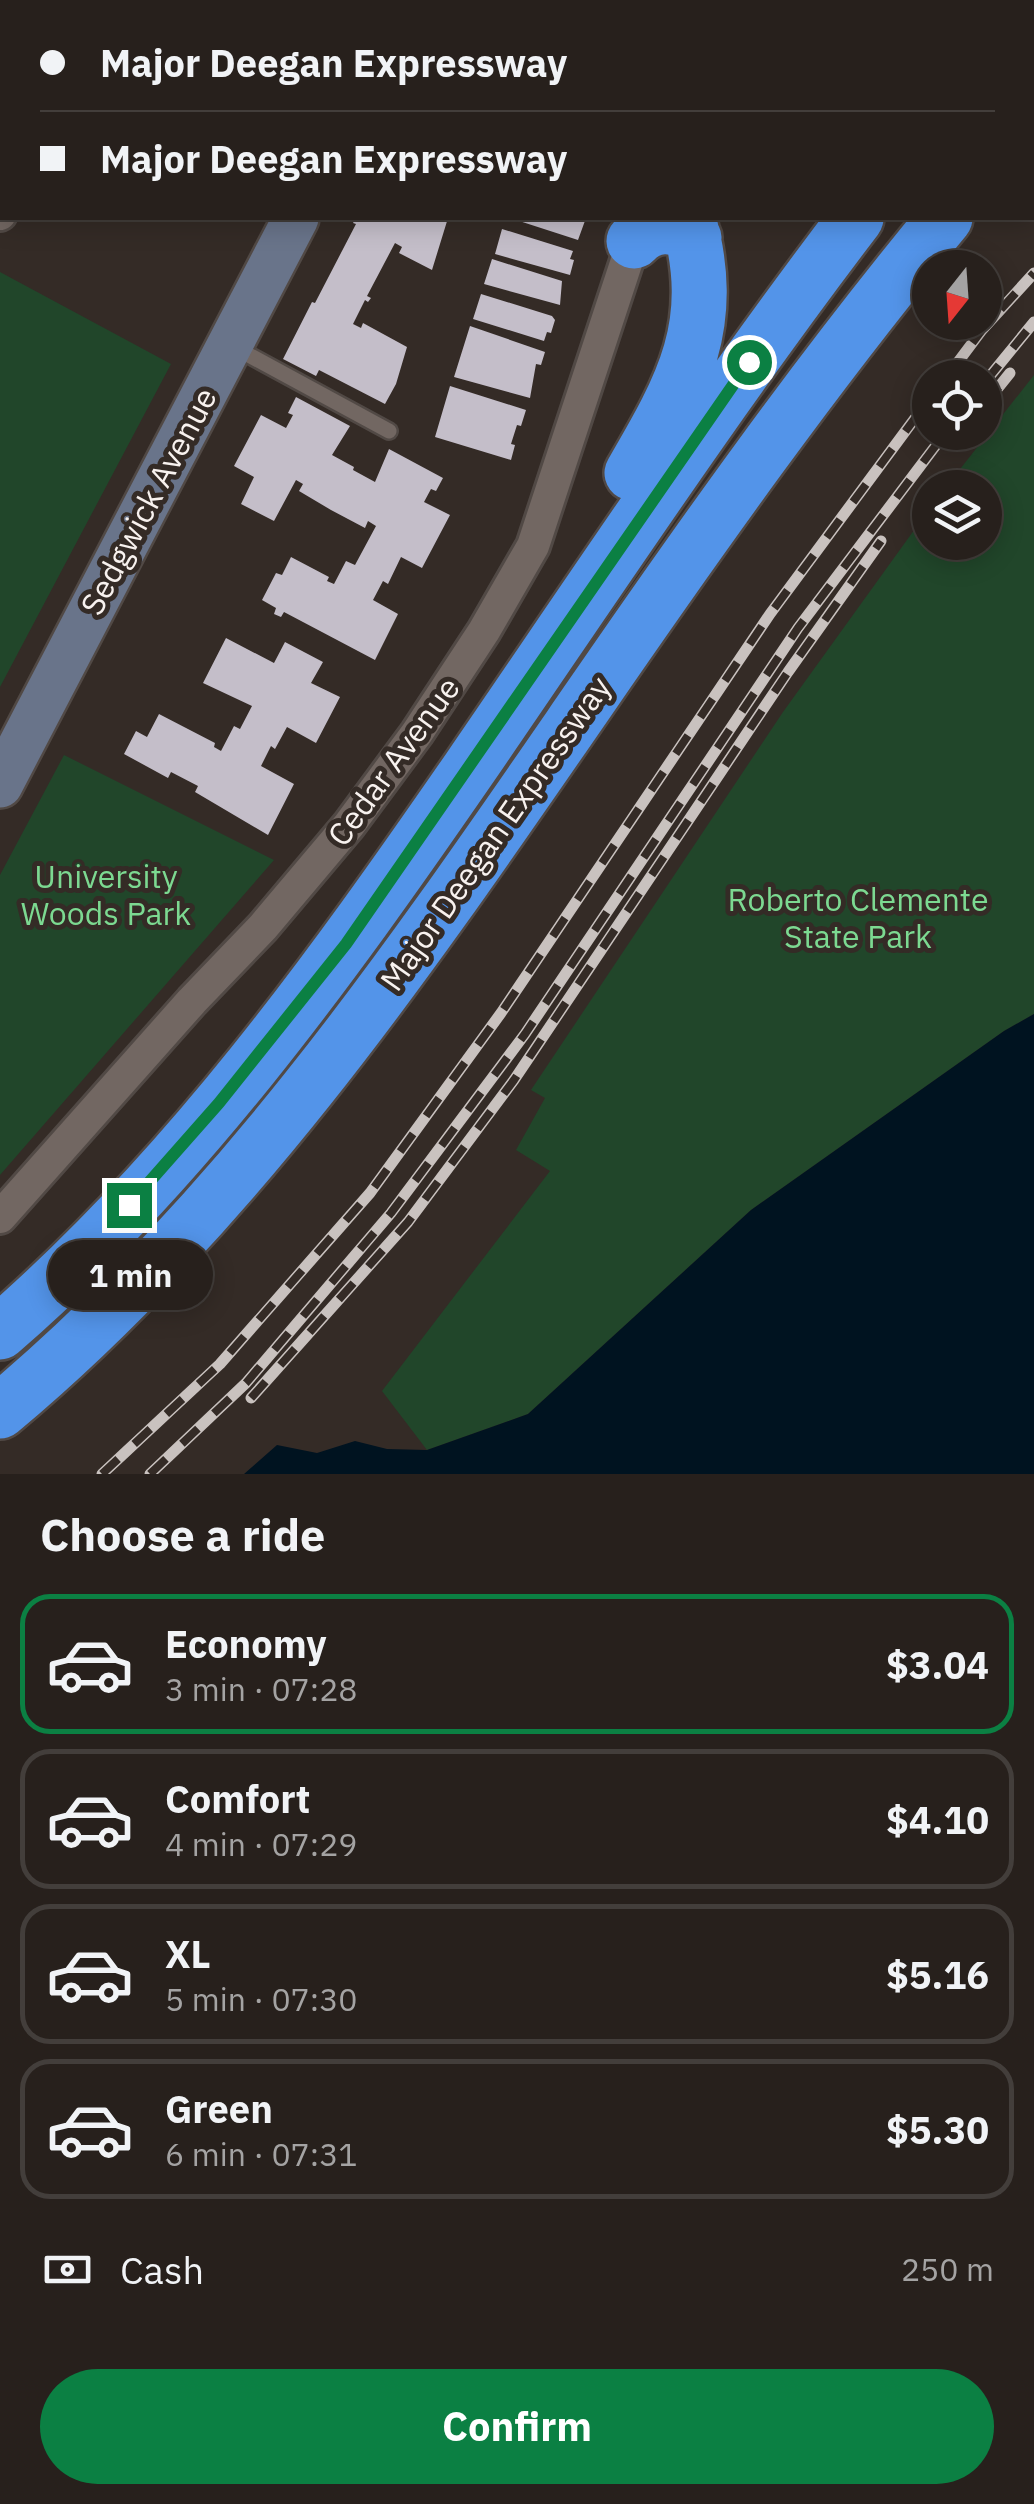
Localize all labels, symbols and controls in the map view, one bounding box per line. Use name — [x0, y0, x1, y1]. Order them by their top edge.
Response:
text: Major Deegan Expressway — [100, 38, 567, 87]
text: Major Deegan Expressway — [100, 134, 567, 183]
north arrow — [912, 250, 1002, 340]
map controls — [912, 250, 1002, 560]
route start — [727, 340, 772, 385]
button: locate — [912, 360, 1002, 450]
street label: Sedgwick Avenue — [70, 380, 226, 622]
button: layers — [912, 470, 1002, 560]
street label: Major Deegan Expressway — [370, 667, 620, 999]
street label: Cedar Avenue — [317, 668, 469, 854]
park label: University Woods Park — [21, 855, 191, 934]
park label: Roberto Clemente State Park — [728, 878, 989, 957]
route end — [107, 1183, 152, 1228]
callout: 1 min — [46, 1240, 212, 1310]
text: 1 min — [89, 1254, 172, 1296]
text: Choose a ride — [40, 1505, 325, 1563]
icon: car — [45, 1619, 135, 1709]
text: Economy — [165, 1619, 327, 1668]
text: $3.04 — [886, 1640, 989, 1689]
text: 3 min · 07:28 — [165, 1668, 358, 1710]
icon: car — [45, 1774, 135, 1864]
text: Comfort — [165, 1774, 310, 1823]
text: $4.10 — [886, 1795, 989, 1844]
text: 4 min · 07:29 — [165, 1823, 358, 1865]
icon: car — [45, 1929, 135, 2019]
text: XL — [165, 1929, 211, 1978]
text: $5.16 — [886, 1950, 989, 1999]
text: 5 min · 07:30 — [165, 1978, 358, 2020]
icon: car — [45, 2084, 135, 2174]
text: Green — [165, 2084, 273, 2133]
text: $5.30 — [886, 2105, 989, 2154]
text: 6 min · 07:31 — [165, 2133, 358, 2175]
icon: cash — [40, 2242, 95, 2297]
text: Cash — [120, 2245, 204, 2294]
text: 250 m — [901, 2248, 994, 2290]
button: Confirm — [40, 2369, 994, 2484]

